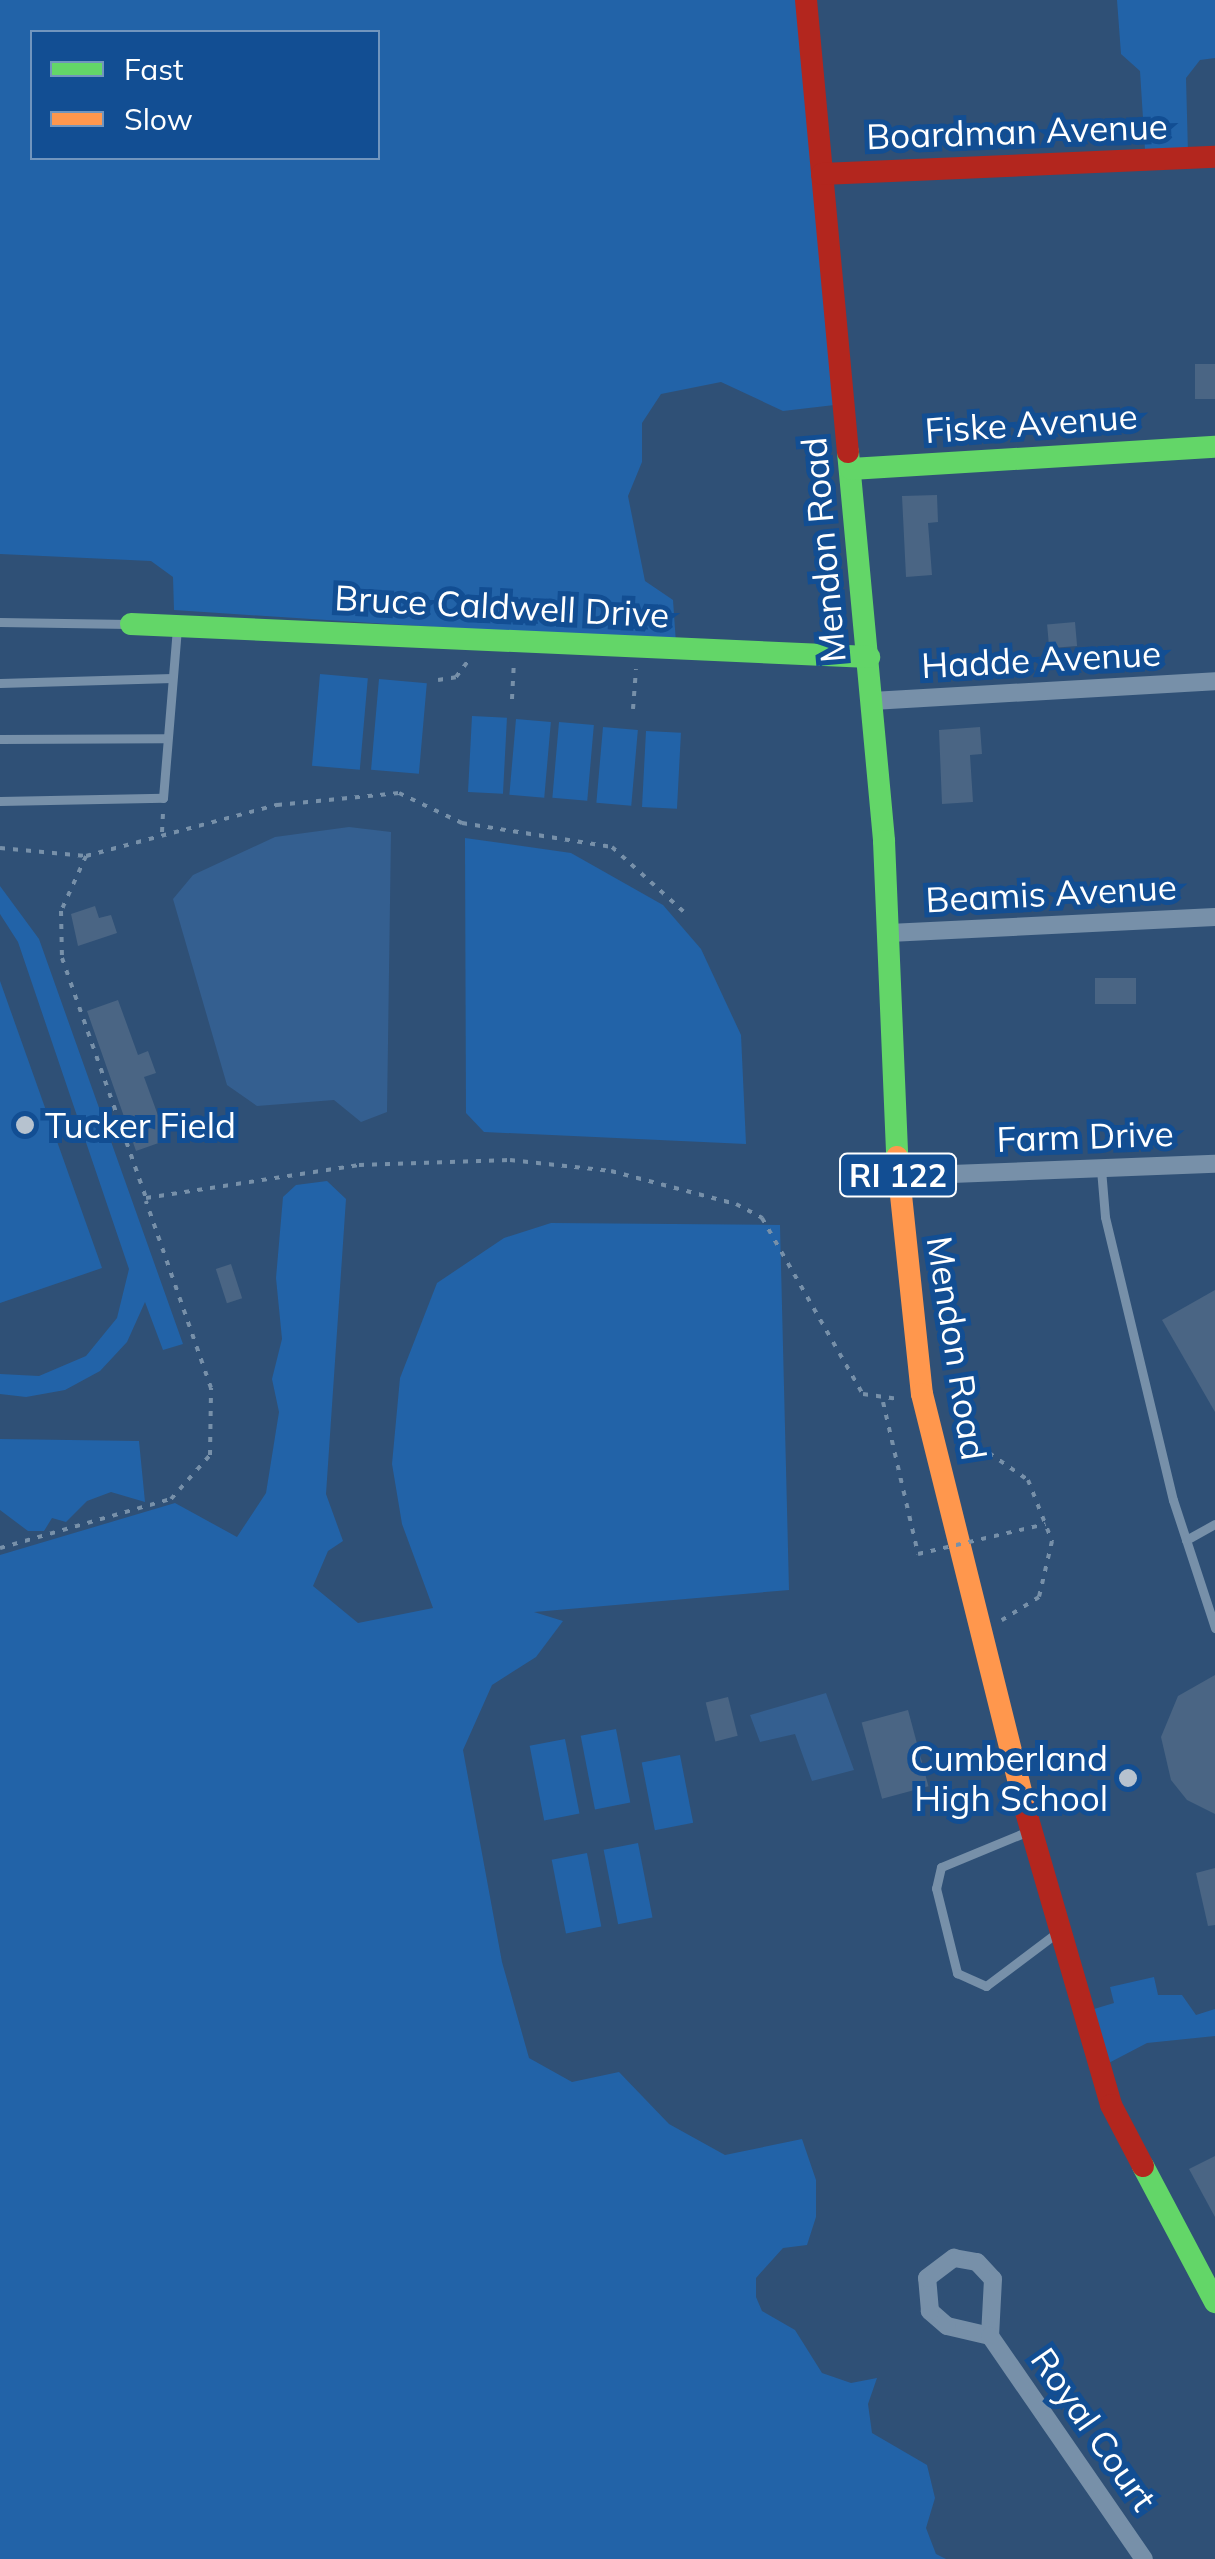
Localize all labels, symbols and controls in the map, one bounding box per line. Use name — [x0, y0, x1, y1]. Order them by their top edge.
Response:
legend — [30, 30, 380, 160]
text: Fast — [124, 50, 184, 88]
text: Slow — [124, 100, 193, 138]
street label: Boardman Avenue — [866, 105, 1168, 157]
street label: Fiske Avenue — [923, 395, 1139, 451]
street label: Mendon Road — [792, 436, 854, 664]
street label: Bruce Caldwell Drive — [334, 576, 670, 636]
street label: Hadde Avenue — [920, 632, 1162, 686]
street label: Beamis Avenue — [924, 865, 1178, 921]
place label: Tucker Field — [45, 1104, 236, 1146]
street label: Farm Drive — [996, 1112, 1174, 1160]
marker: Tucker Field — [14, 1114, 36, 1136]
road number: RI 122 — [838, 1148, 958, 1202]
street label: Mendon Road — [919, 1233, 995, 1463]
place label: Cumberland High School — [910, 1737, 1108, 1819]
marker: Cumberland High School — [1117, 1767, 1139, 1789]
street label: Royal Court — [1023, 2340, 1165, 2518]

